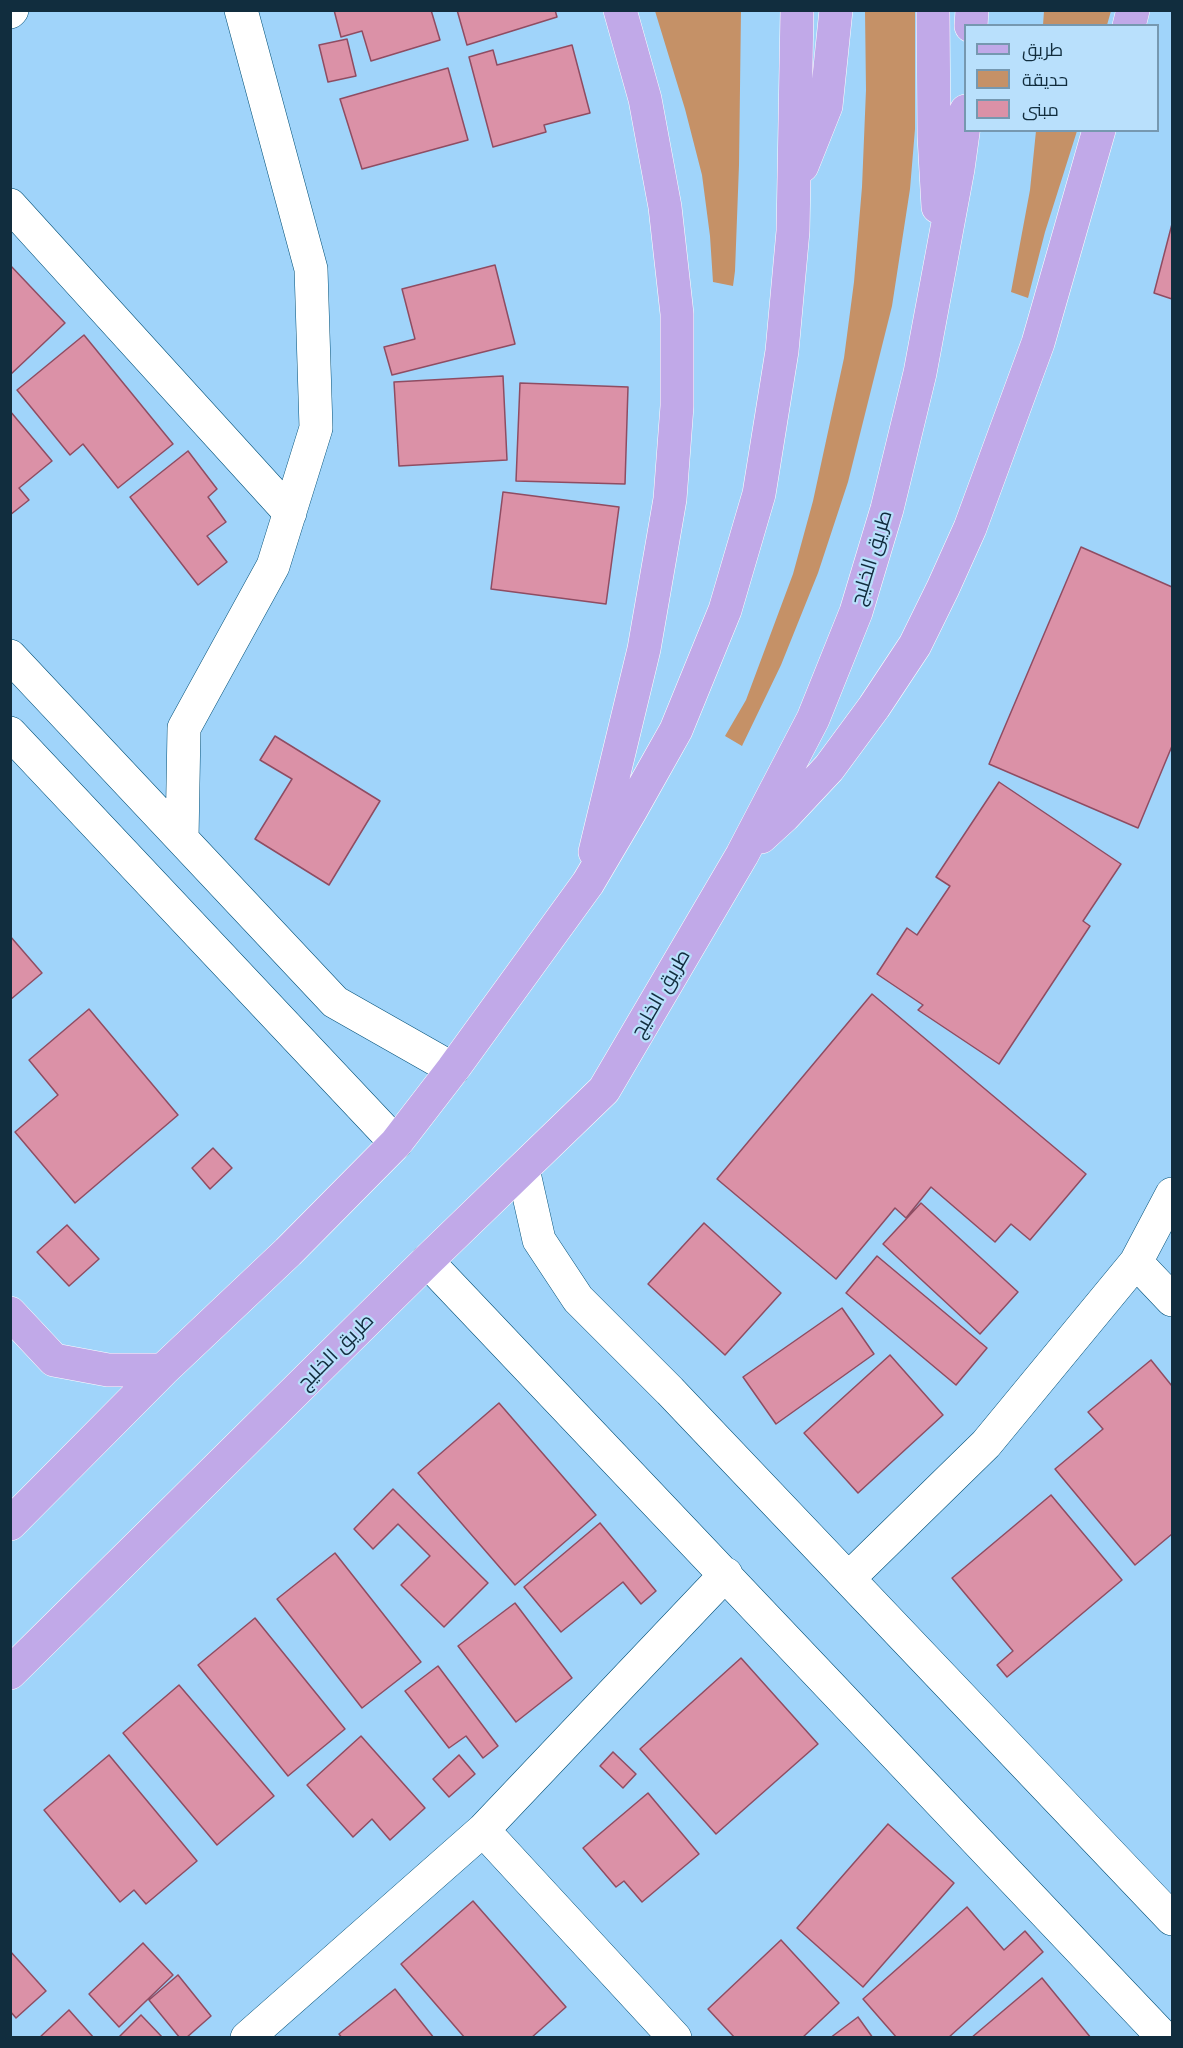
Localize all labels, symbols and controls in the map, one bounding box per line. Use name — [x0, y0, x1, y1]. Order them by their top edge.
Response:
legend — [964, 24, 1159, 132]
text: طريق — [1022, 39, 1063, 61]
text: حديقة — [1022, 69, 1068, 91]
text: مبنى — [1022, 99, 1059, 121]
street label: طريق الخليج — [846, 508, 898, 608]
street label: طريق الخليج — [626, 946, 696, 1042]
street label: طريق الخليج — [293, 1309, 379, 1395]

